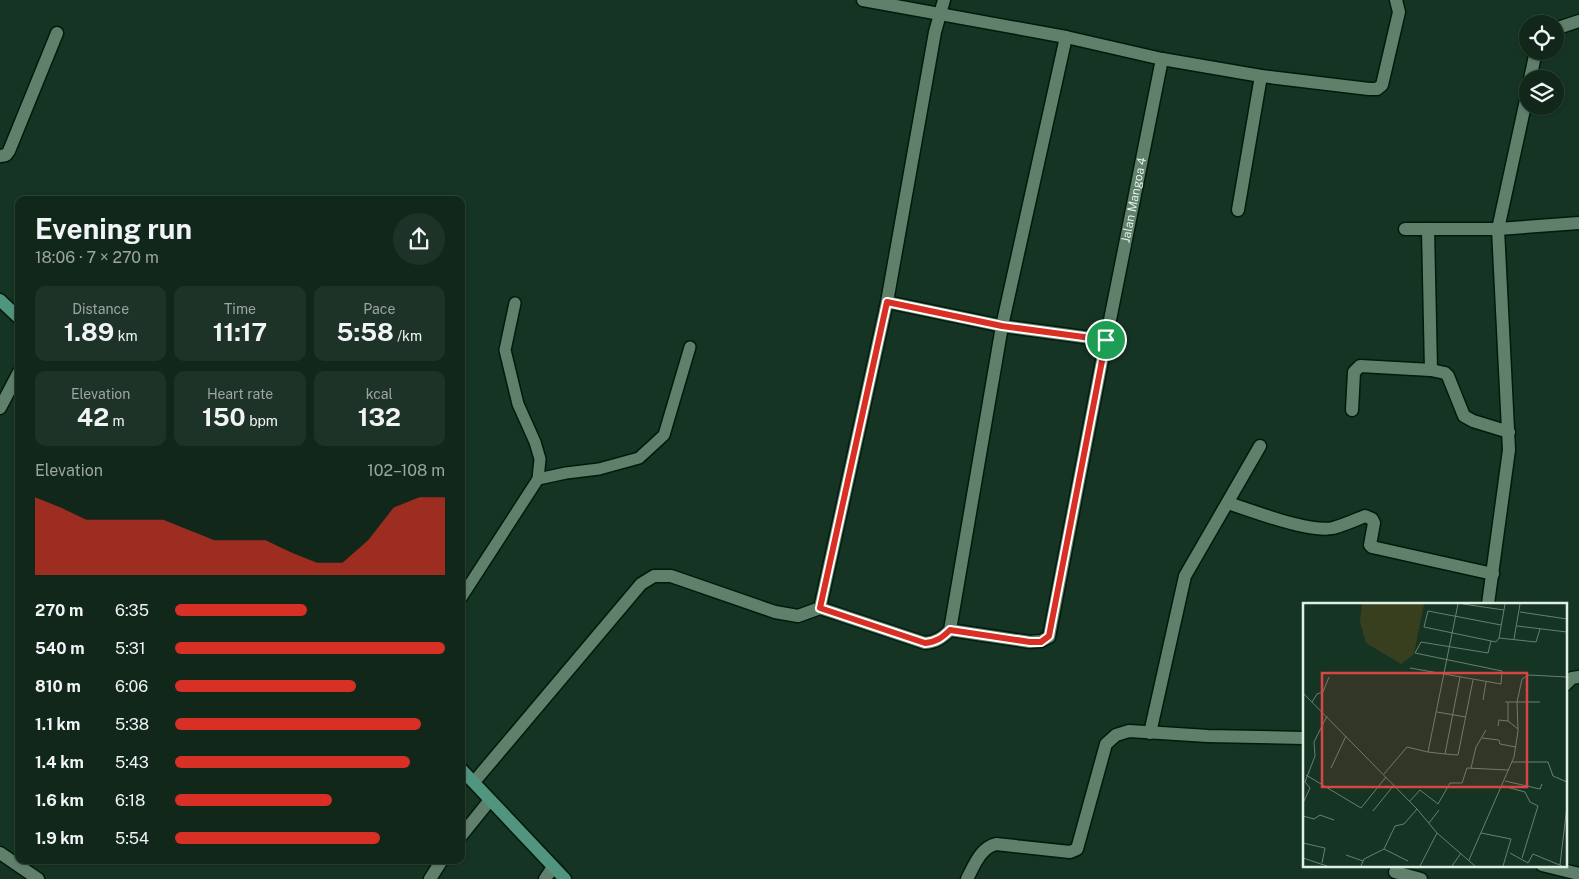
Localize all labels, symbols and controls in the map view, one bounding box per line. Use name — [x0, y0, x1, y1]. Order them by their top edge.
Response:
map controls — [1519, 15, 1564, 115]
button: locate — [1519, 15, 1564, 60]
button: layers — [1519, 70, 1564, 115]
street label: Jalan Mangoa 4 — [1119, 156, 1149, 244]
text: Evening run — [35, 212, 192, 245]
button: share — [393, 213, 445, 265]
text: 18:06 · 7 × 270 m — [35, 248, 159, 267]
text: Distance — [72, 301, 129, 317]
text: Time — [224, 301, 256, 317]
text: Pace — [363, 301, 395, 317]
text: 1.89 — [64, 317, 114, 347]
text: 11:17 — [213, 317, 267, 347]
text: 5:58 — [337, 317, 394, 347]
pin — [1085, 319, 1127, 361]
icon: arrive — [1092, 326, 1120, 354]
text: km — [114, 328, 138, 344]
text: /km — [394, 328, 422, 344]
text: Elevation — [71, 386, 130, 402]
text: Heart rate — [207, 386, 273, 402]
text: kcal — [366, 386, 393, 402]
text: 42 — [77, 402, 109, 432]
text: 150 — [202, 402, 246, 432]
text: 132 — [358, 402, 401, 432]
text: m — [109, 413, 125, 429]
text: bpm — [246, 413, 278, 429]
text: Elevation — [35, 461, 103, 480]
text: 102–108 m — [367, 461, 445, 480]
text: 270 m — [35, 601, 83, 620]
text: 6:35 — [115, 601, 149, 620]
inset map — [1303, 603, 1566, 866]
text: 540 m — [35, 639, 85, 658]
text: 5:31 — [115, 639, 145, 658]
text: 810 m — [35, 677, 81, 696]
text: 6:06 — [115, 677, 148, 696]
text: 1.1 km — [35, 715, 80, 734]
text: 5:38 — [115, 715, 149, 734]
text: 1.4 km — [35, 753, 84, 772]
text: 5:43 — [115, 753, 149, 772]
text: 1.6 km — [35, 791, 84, 810]
text: 6:18 — [115, 791, 145, 810]
text: 1.9 km — [35, 829, 84, 848]
text: 5:54 — [115, 829, 149, 848]

